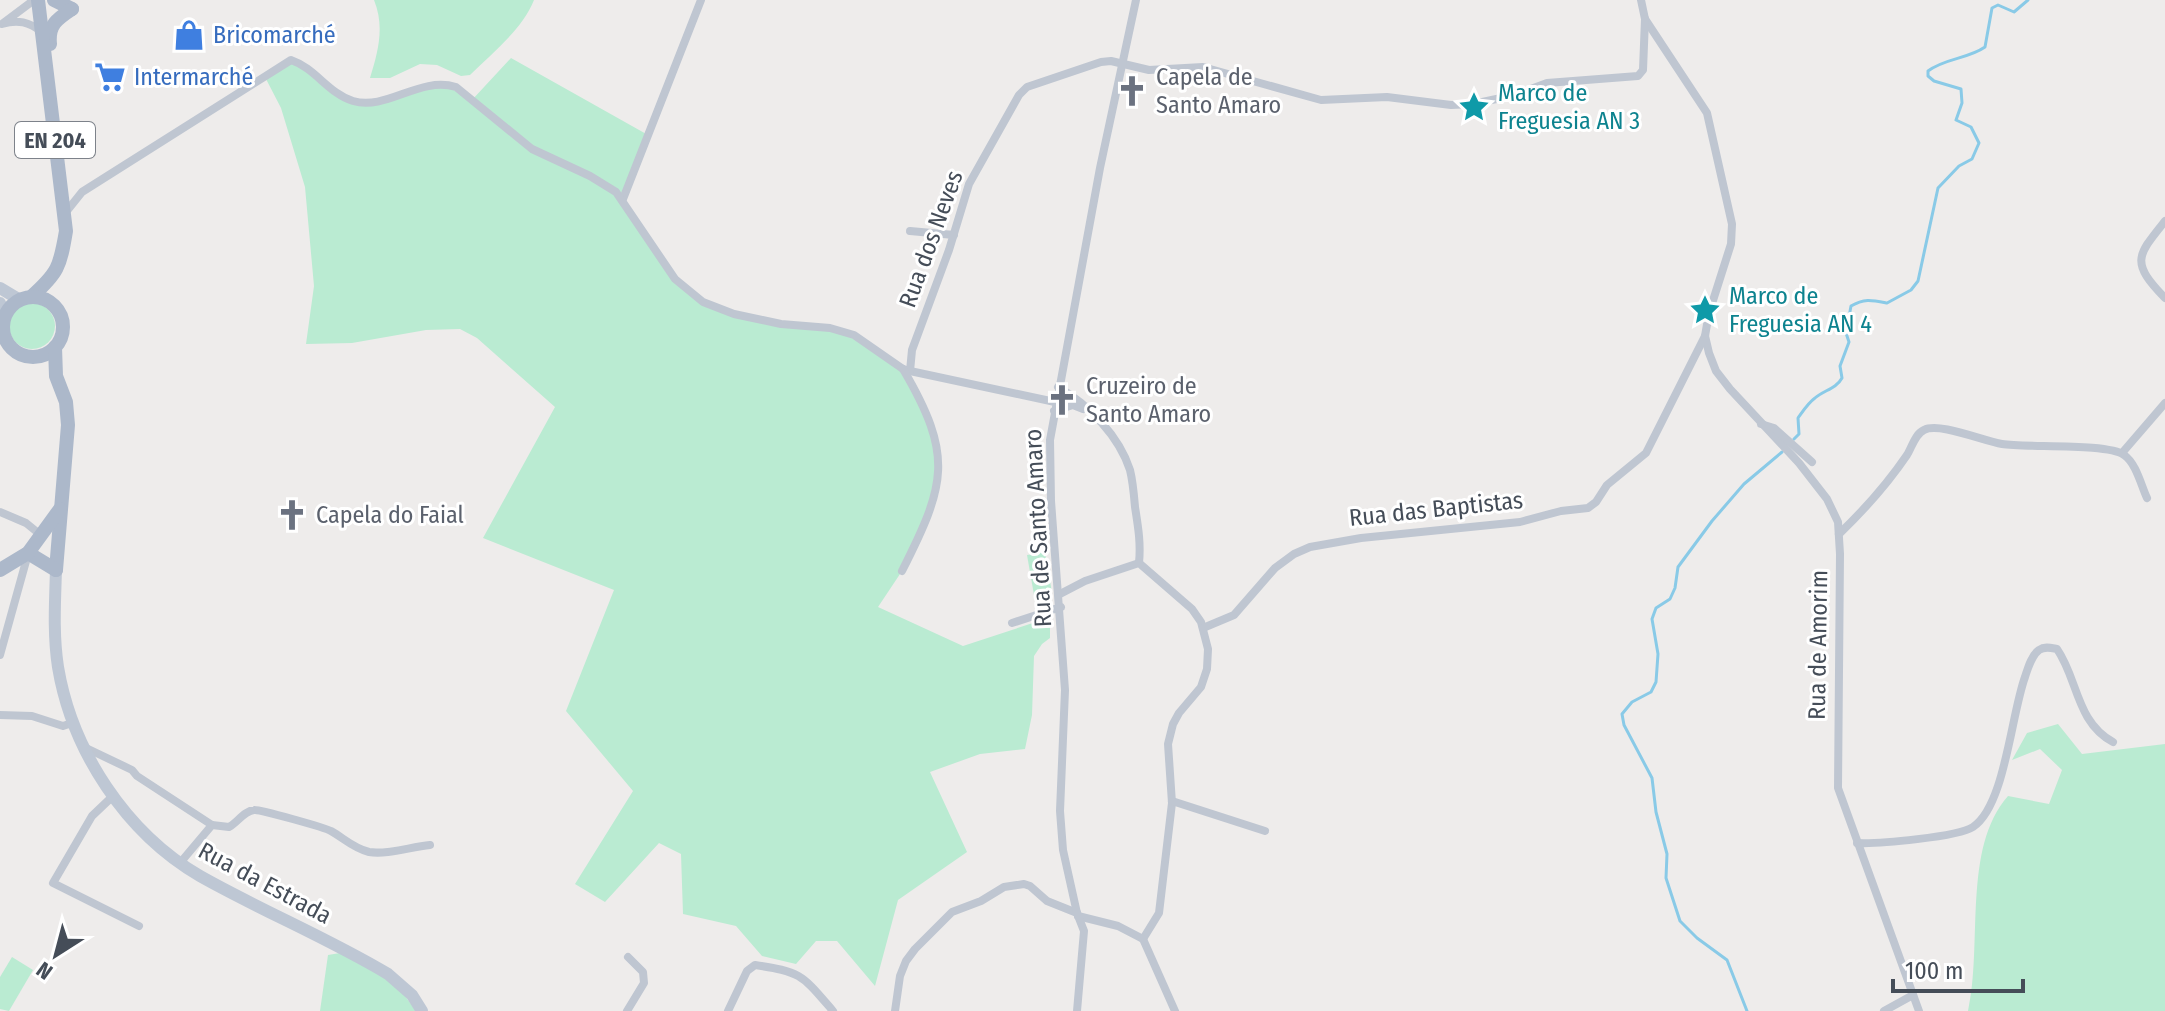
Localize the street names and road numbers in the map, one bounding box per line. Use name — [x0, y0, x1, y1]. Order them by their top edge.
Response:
road number: EN 204 — [15, 122, 95, 158]
street label: Rua dos Neves — [893, 167, 969, 311]
street label: Rua de Santo Amaro — [1019, 428, 1057, 628]
street label: Rua das Baptistas — [1348, 486, 1524, 532]
street label: Rua de Amorim — [1803, 570, 1833, 720]
street label: Rua da Estrada — [194, 836, 336, 930]

